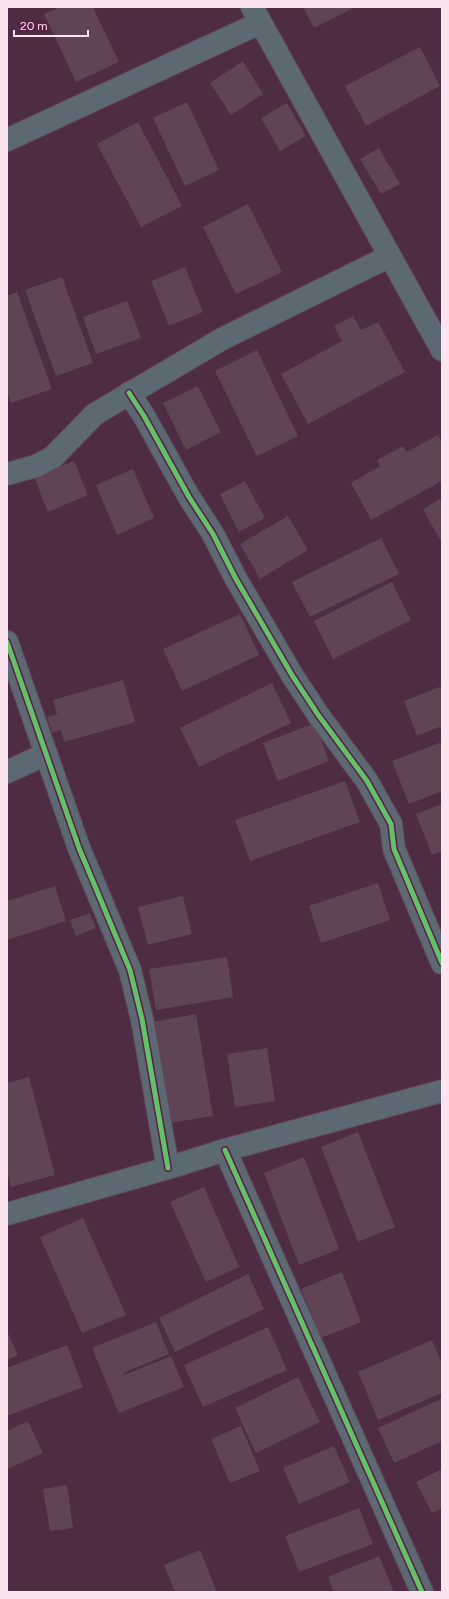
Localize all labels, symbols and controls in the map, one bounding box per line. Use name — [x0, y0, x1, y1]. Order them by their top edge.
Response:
scale bar — [14, 12, 88, 38]
text: 20 m — [20, 19, 48, 33]

